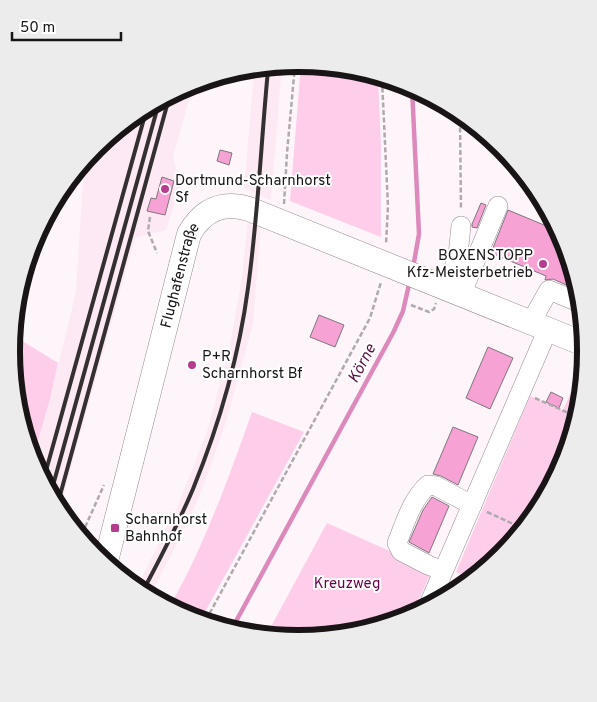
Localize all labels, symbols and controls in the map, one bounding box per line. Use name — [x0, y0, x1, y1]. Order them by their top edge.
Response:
scale bar — [12, 10, 121, 42]
text: 50 m — [20, 19, 55, 38]
place label: Dortmund-Scharnhorst Sf — [175, 172, 331, 208]
marker: Dortmund-Scharnhorst Sf — [159, 183, 171, 195]
street label: Flughafenstraße — [157, 219, 205, 330]
place label: BOXENSTOPP Kfz-Meisterbetrieb — [407, 247, 533, 283]
marker: BOXENSTOPP Kfz-Meisterbetrieb — [537, 258, 549, 270]
water label: Körne — [344, 340, 382, 387]
place label: P+R Scharnhorst Bf — [202, 348, 302, 384]
marker: P+R Scharnhorst Bf — [186, 359, 198, 371]
place label: Scharnhorst Bahnhof — [125, 511, 207, 547]
marker: Scharnhorst Bahnhof — [109, 522, 121, 534]
park label: Kreuzweg — [314, 575, 380, 594]

